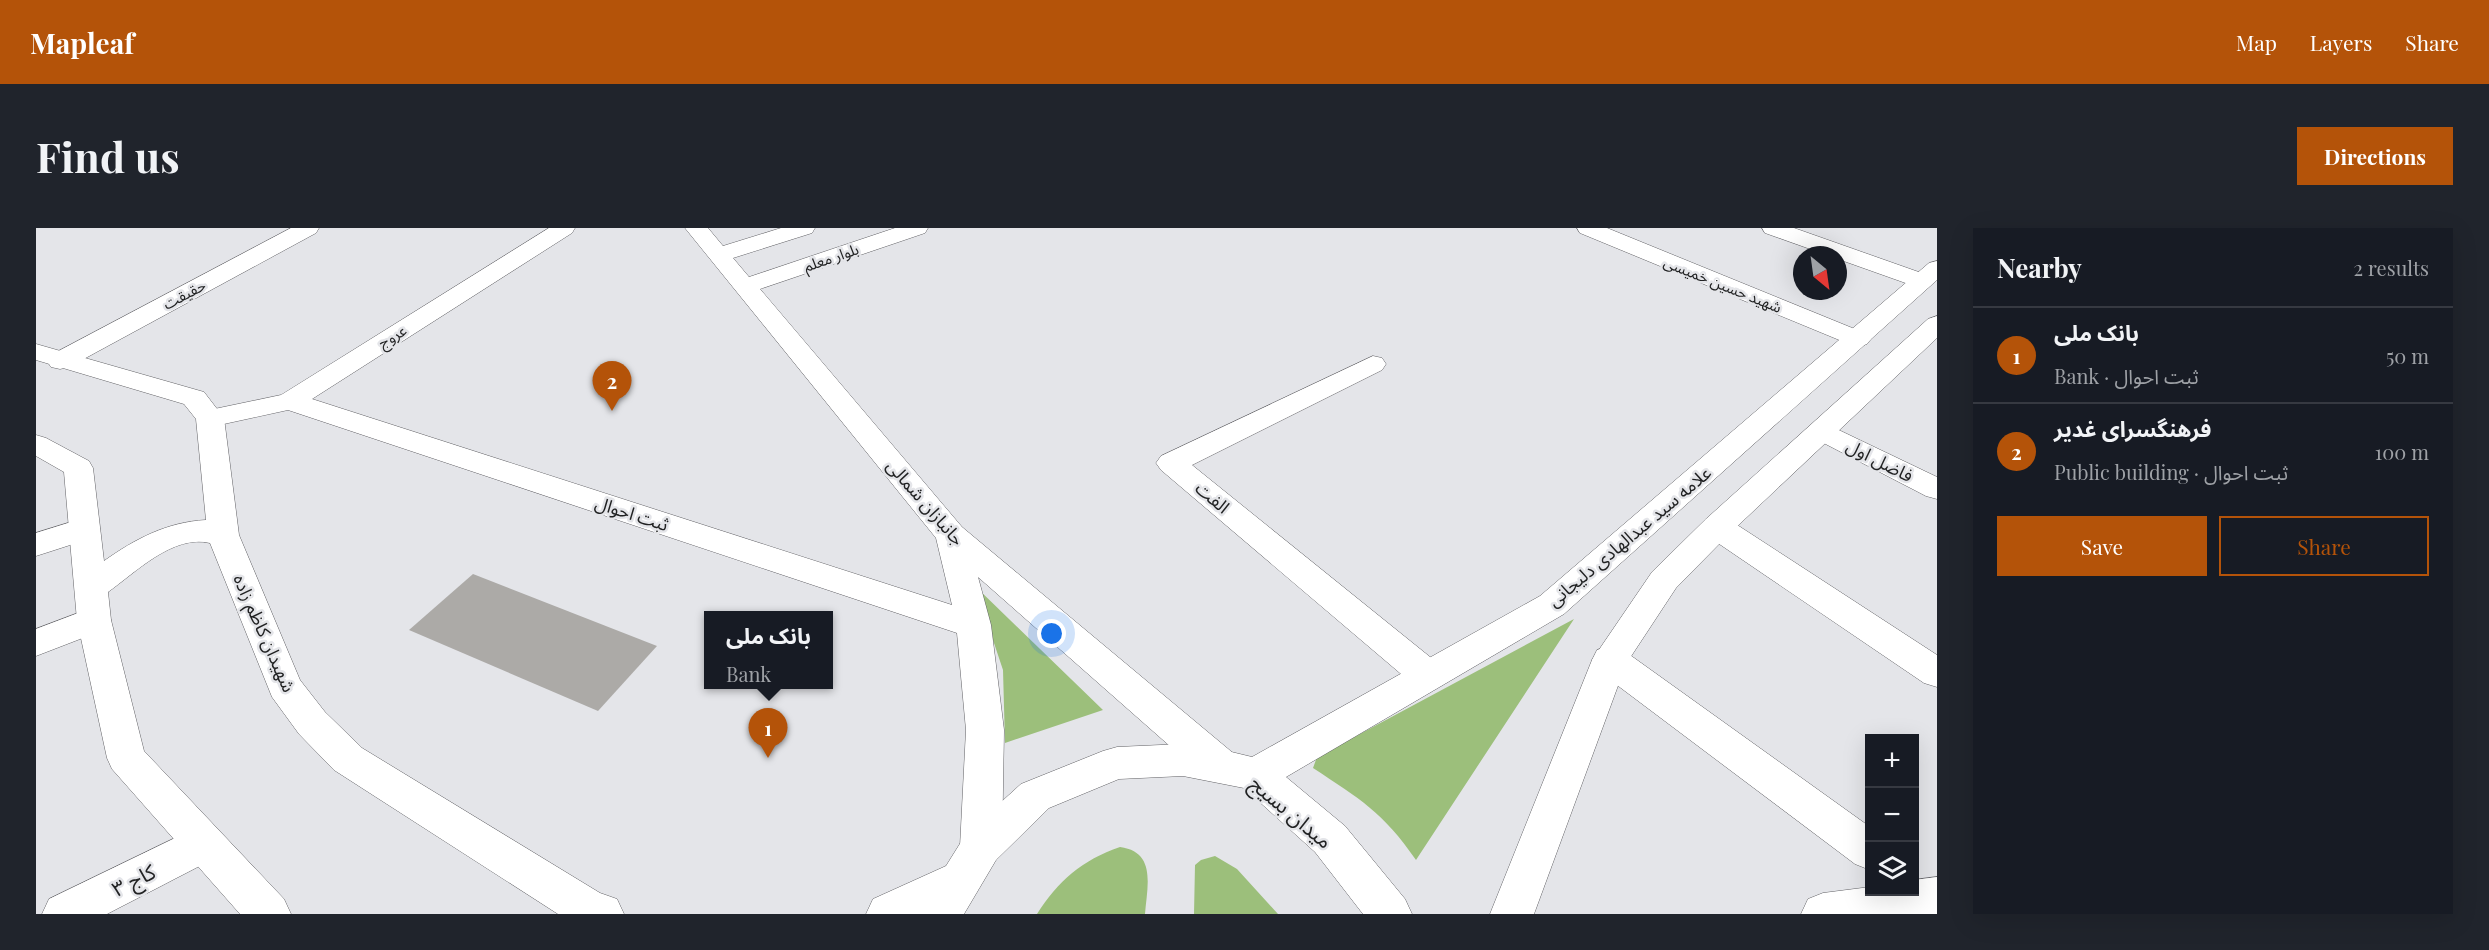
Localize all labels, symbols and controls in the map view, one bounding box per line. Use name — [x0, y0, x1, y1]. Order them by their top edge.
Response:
text: Mapleaf — [30, 24, 134, 61]
text: Map — [2236, 28, 2277, 56]
text: Layers — [2310, 28, 2372, 56]
text: Share — [2405, 28, 2459, 56]
button: Directions — [2297, 127, 2453, 185]
text: Find us — [36, 128, 180, 184]
street label: بلوار معلم — [801, 238, 862, 278]
north arrow — [1793, 246, 1847, 300]
text: Nearby — [1997, 250, 2082, 285]
street label: شهید حسین خمیسی — [1661, 251, 1785, 317]
text: 2 results — [2354, 254, 2429, 281]
street label: حقیقت — [159, 274, 209, 314]
text: بانک ملی — [2054, 317, 2139, 347]
street label: عروج — [374, 319, 412, 355]
text: 1 — [2013, 342, 2020, 369]
text: 50 m — [2386, 342, 2429, 369]
pin: 2 — [592, 362, 632, 411]
text: Bank · ثبت احوال — [2054, 362, 2199, 389]
text: فرهنگسرای غدیر — [2054, 413, 2211, 443]
street label: فاضل اول — [1842, 433, 1918, 487]
text: 2 — [2011, 438, 2022, 465]
text: 100 m — [2375, 438, 2429, 465]
street label: جانبازان شمالی — [882, 454, 970, 550]
text: Public building · ثبت احوال — [2054, 458, 2288, 485]
street label: علامه سید عبدالهادی دلیجانی — [1542, 460, 1716, 612]
street label: الفت — [1191, 476, 1235, 518]
street label: ثبت احوال — [592, 490, 672, 536]
button: Save — [1997, 516, 2207, 576]
button: Share — [2219, 516, 2429, 576]
street label: شهیدان کاظم زاده — [227, 570, 302, 696]
popup — [704, 611, 833, 689]
your location — [1037, 619, 1066, 648]
text: بانک ملی — [726, 620, 811, 650]
text: Bank — [726, 660, 771, 687]
pin: 1 — [748, 708, 788, 758]
map controls — [1865, 734, 1919, 896]
button: + — [1865, 734, 1919, 788]
street label: میدان بسیج — [1243, 768, 1339, 856]
button: − — [1865, 788, 1919, 842]
button: layers — [1865, 842, 1919, 896]
street label: کاج ۳ — [106, 856, 161, 904]

